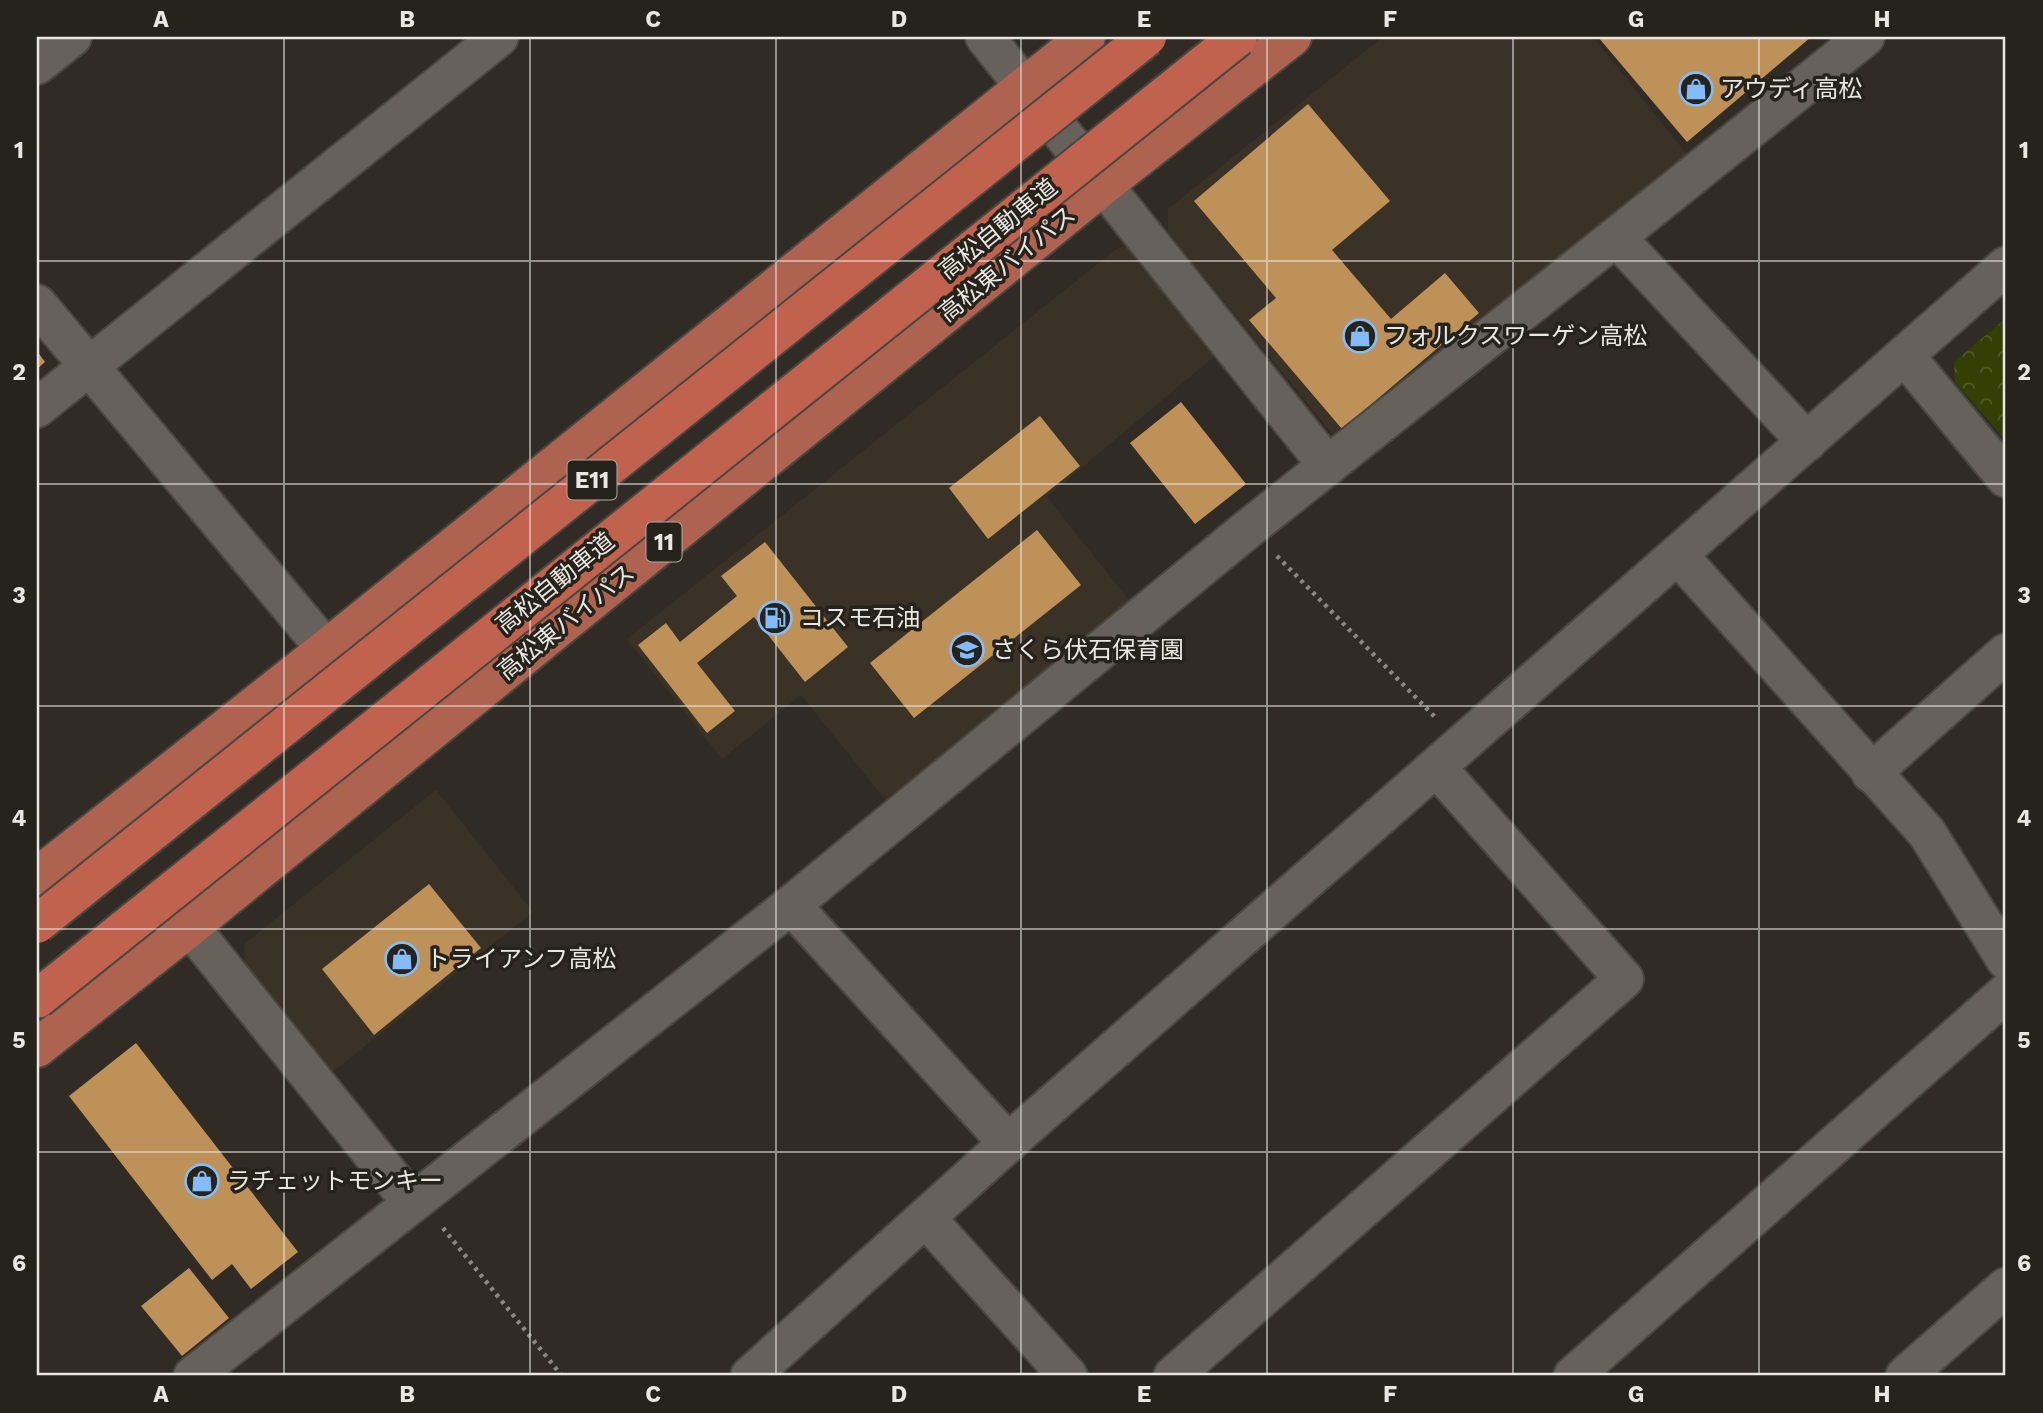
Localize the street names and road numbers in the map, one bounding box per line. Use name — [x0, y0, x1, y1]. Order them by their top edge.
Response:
street label: 高松自動車道 — [933, 173, 1063, 285]
street label: 高松東バイパス — [933, 200, 1081, 328]
road number: E11 — [568, 460, 616, 500]
road number: 11 — [646, 522, 682, 562]
street label: 高松自動車道 — [490, 527, 620, 639]
street label: 高松東バイパス — [492, 558, 640, 686]

